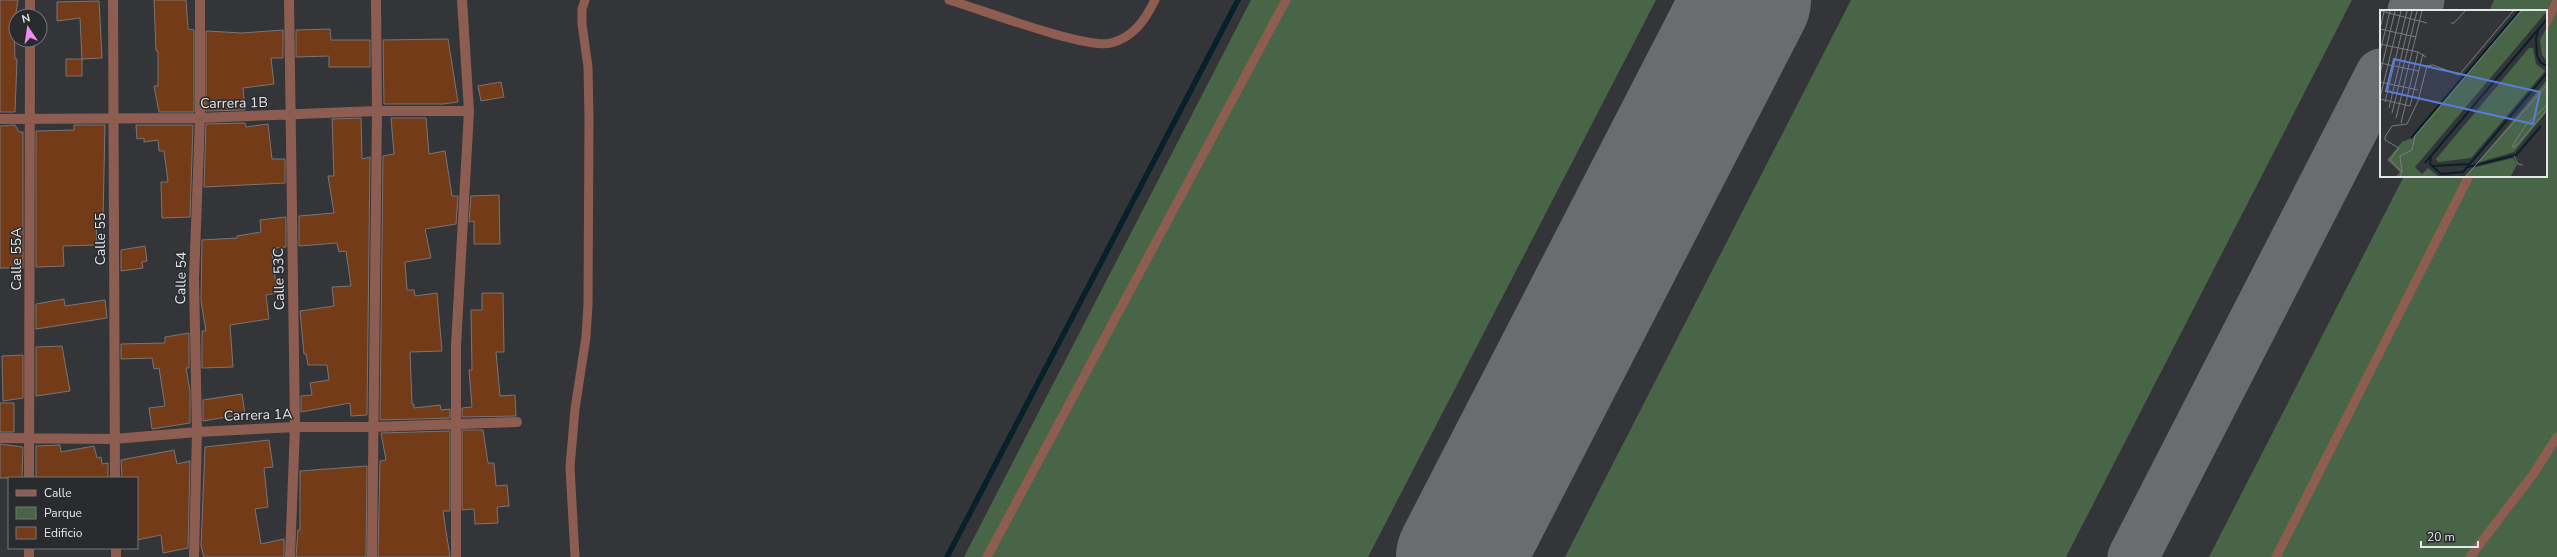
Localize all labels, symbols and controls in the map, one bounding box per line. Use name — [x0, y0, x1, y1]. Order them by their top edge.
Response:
north arrow — [8, 8, 48, 48]
inset map — [2380, 10, 2547, 177]
text: N — [20, 11, 32, 27]
street label: Carrera 1B — [200, 93, 268, 113]
street label: Calle 55 — [91, 213, 110, 265]
street label: Calle 55A — [7, 228, 26, 290]
street label: Calle 53C — [269, 248, 289, 310]
street label: Calle 54 — [171, 251, 191, 305]
street label: Carrera 1A — [223, 404, 293, 426]
legend — [8, 477, 138, 549]
text: Calle — [44, 485, 72, 501]
text: Parque — [44, 505, 82, 521]
scale bar — [2421, 523, 2478, 549]
text: Edificio — [44, 525, 83, 541]
text: 20 m — [2427, 529, 2455, 545]

